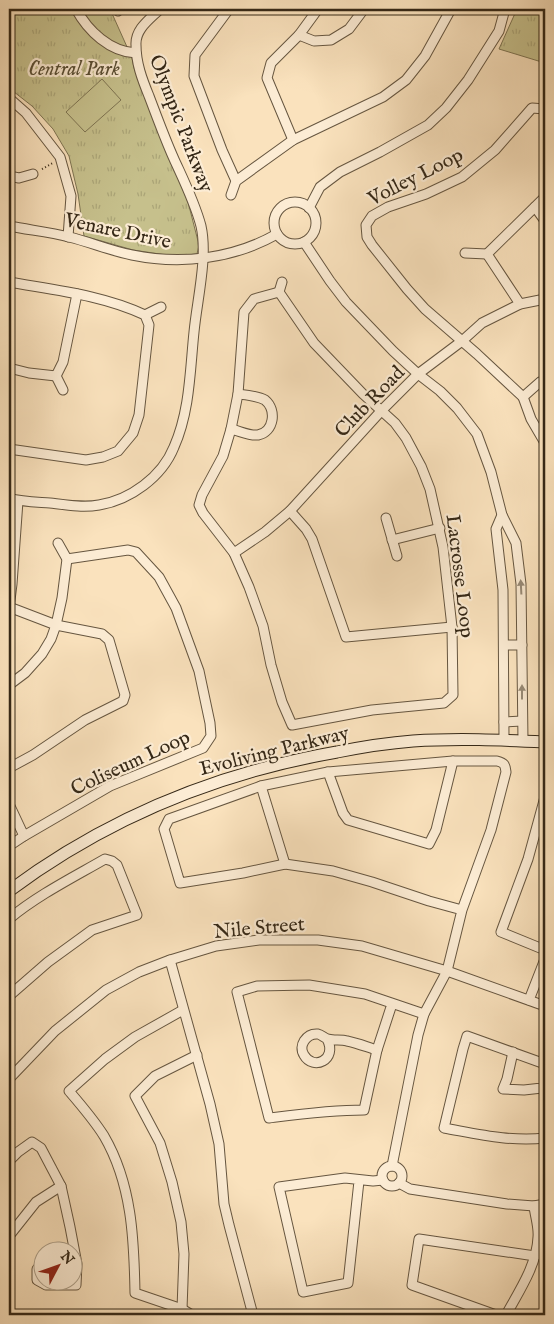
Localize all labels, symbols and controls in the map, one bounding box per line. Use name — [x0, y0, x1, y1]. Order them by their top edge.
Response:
street label: Olympic Parkway — [143, 51, 218, 196]
park label: Central Park — [28, 57, 120, 82]
street label: Volley Loop — [363, 143, 468, 212]
street label: Venare Drive — [61, 208, 173, 255]
street label: Club Road — [330, 361, 411, 443]
street label: Lacrosse Loop — [440, 513, 479, 639]
one-way arrow — [517, 579, 525, 595]
one-way arrow — [518, 684, 526, 700]
street label: Evoliving Parkway — [197, 721, 352, 782]
street label: Coliseum Loop — [67, 725, 195, 802]
street label: Nile Street — [213, 912, 306, 945]
north arrow — [32, 1242, 82, 1292]
text: N — [56, 1247, 78, 1269]

